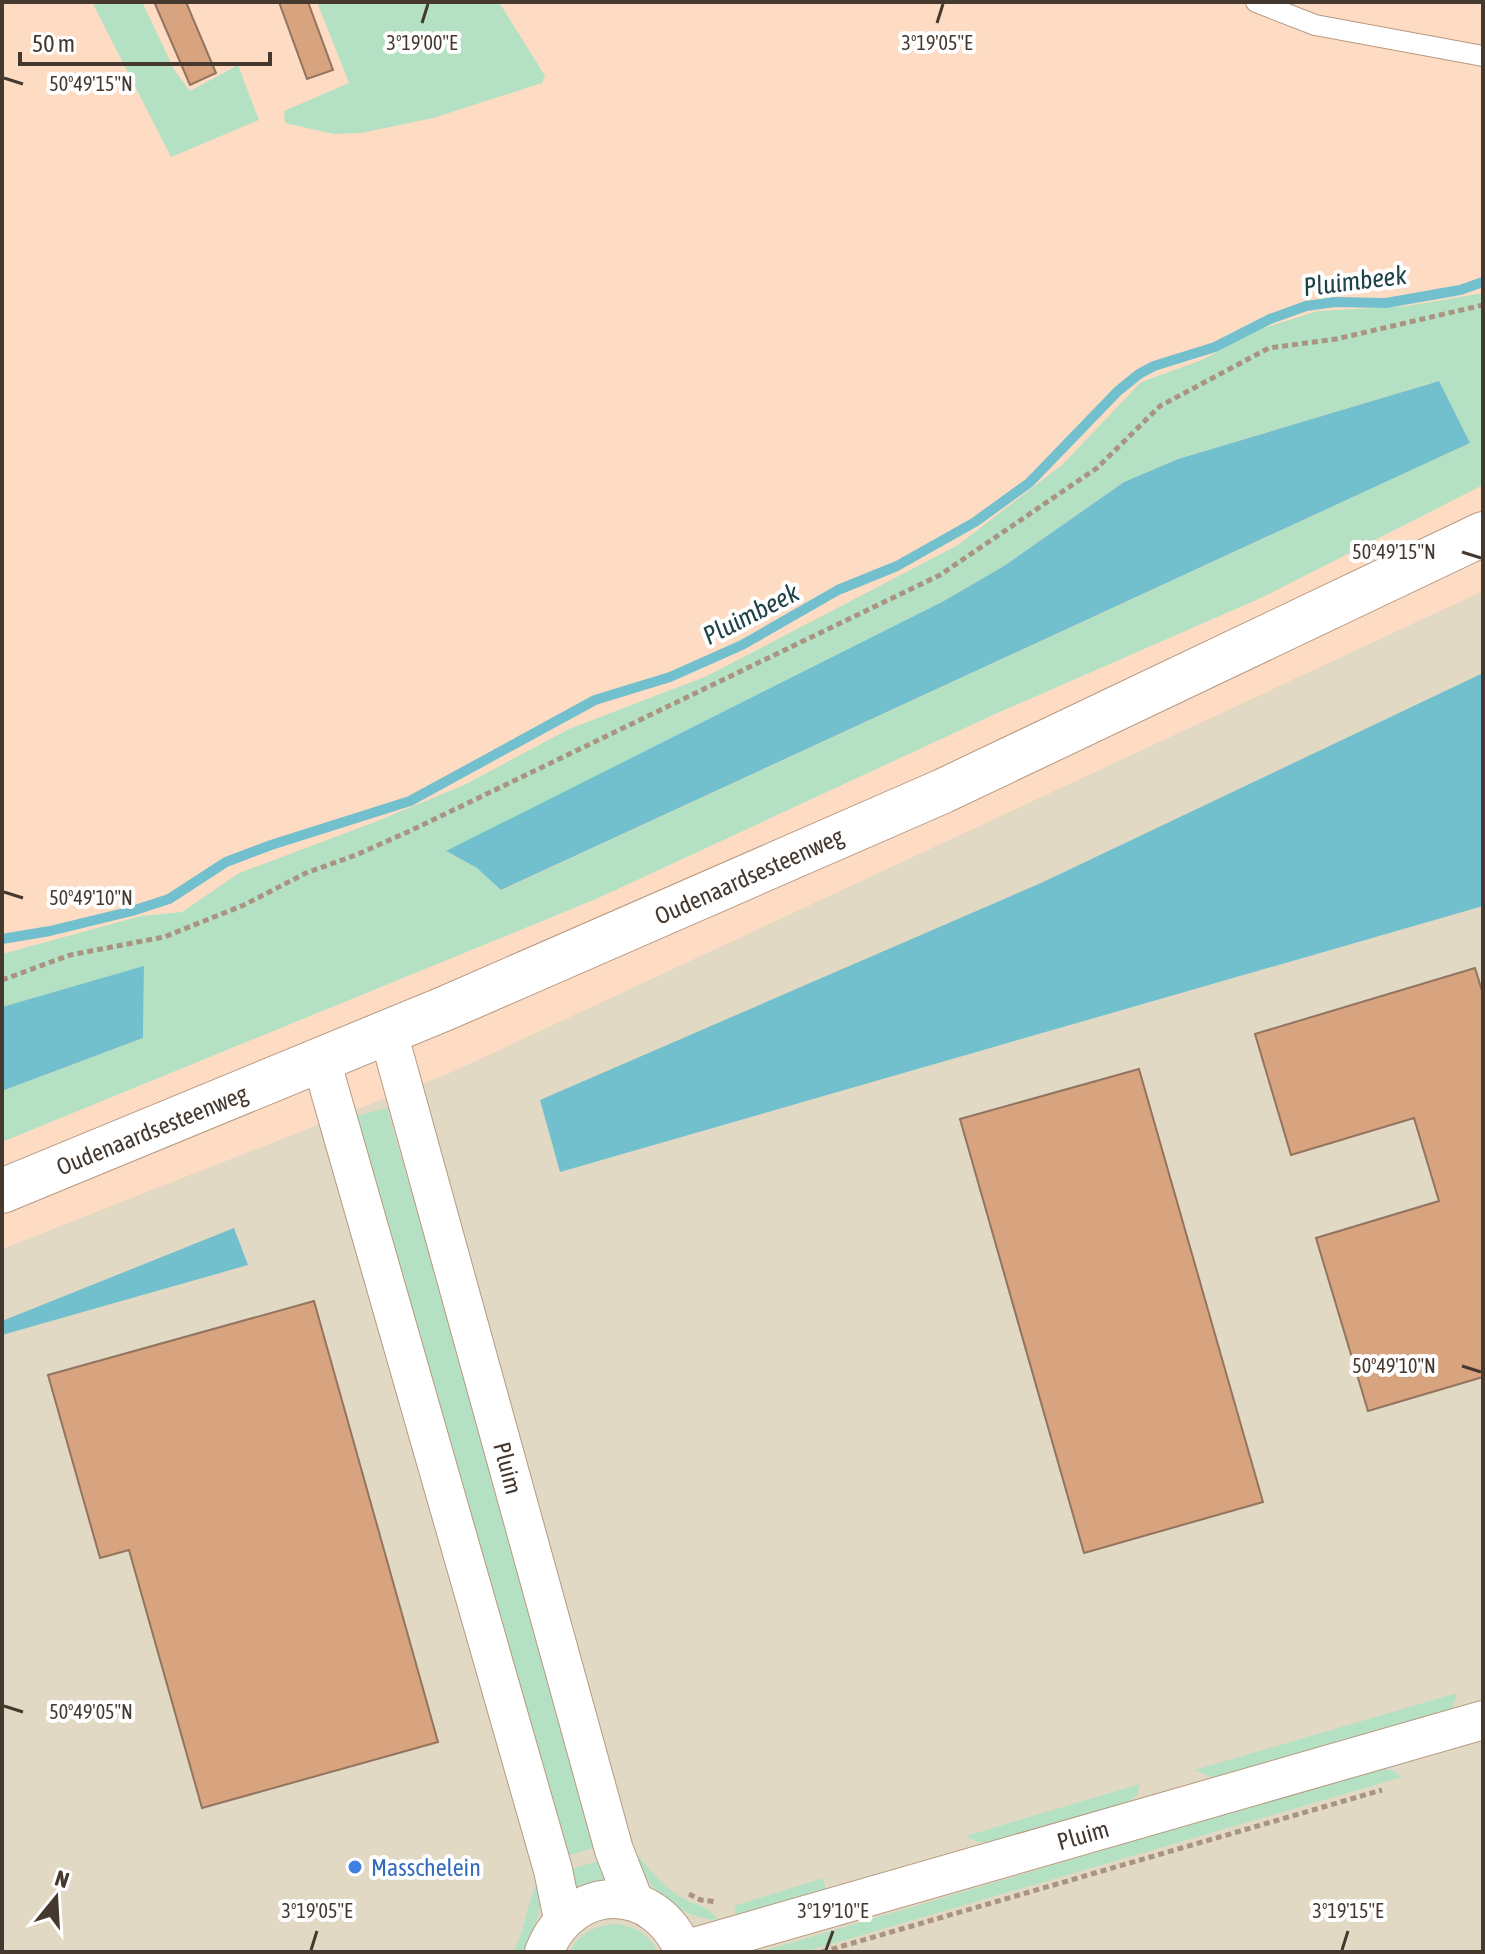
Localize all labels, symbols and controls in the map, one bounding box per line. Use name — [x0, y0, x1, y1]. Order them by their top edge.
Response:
scale bar — [20, 16, 270, 66]
text: 50 m — [32, 30, 75, 57]
text: 3°19'00"E — [387, 31, 458, 54]
text: 3°19'05"E — [902, 31, 973, 54]
text: 50°49'15"N — [49, 72, 133, 95]
water label: Pluimbeek — [1302, 260, 1409, 302]
text: 50°49'15"N — [1352, 540, 1436, 563]
water label: Pluimbeek — [698, 577, 805, 651]
street label: Oudenaardsesteenweg — [651, 822, 848, 930]
text: 50°49'10"N — [49, 886, 133, 909]
street label: Oudenaardsesteenweg — [53, 1079, 252, 1181]
text: 50°49'10"N — [1352, 1354, 1436, 1377]
street label: Pluim — [488, 1439, 528, 1497]
text: 50°49'05"N — [49, 1700, 133, 1723]
street label: Pluim — [1054, 1815, 1112, 1855]
place label: Masschelein — [371, 1854, 481, 1881]
north arrow — [16, 1858, 96, 1938]
marker: Masschelein — [346, 1858, 364, 1876]
text: N — [52, 1865, 72, 1893]
text: 3°19'05"E — [282, 1899, 353, 1922]
text: 3°19'10"E — [798, 1899, 869, 1922]
text: 3°19'15"E — [1313, 1899, 1384, 1922]

